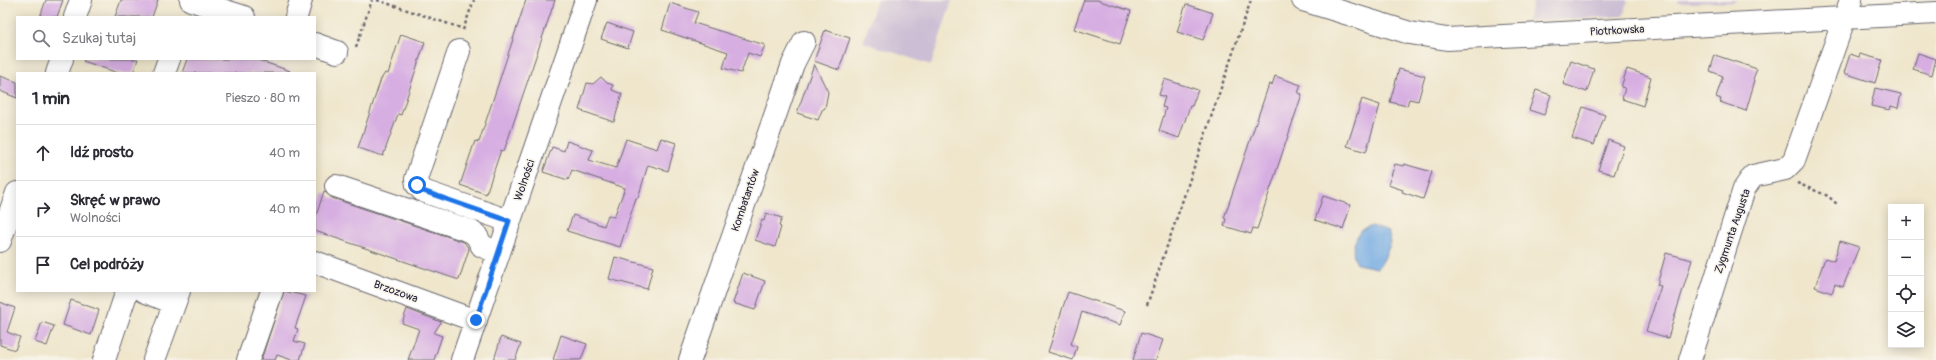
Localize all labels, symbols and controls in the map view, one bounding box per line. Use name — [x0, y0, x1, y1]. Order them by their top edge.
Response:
search box — [16, 16, 316, 60]
street label: Piotrkowska — [1589, 23, 1645, 38]
icon: search — [30, 27, 52, 49]
text: Szukaj tutaj — [62, 29, 136, 48]
text: 1 min — [32, 88, 70, 109]
text: Pieszo · 80 m — [225, 90, 300, 106]
icon: ahead — [32, 142, 54, 164]
text: Idź prosto — [70, 143, 134, 162]
text: 40 m — [269, 145, 300, 161]
street label: Wolności — [511, 158, 538, 202]
street label: Kombatantów — [729, 167, 762, 233]
route start — [408, 176, 426, 194]
street label: Zygmunta Augusta — [1712, 187, 1753, 275]
text: Skręć w prawo — [70, 191, 160, 210]
icon: right — [32, 198, 54, 220]
text: 40 m — [269, 201, 300, 217]
map controls — [1888, 204, 1924, 348]
button: + — [1888, 204, 1924, 240]
text: Wolności — [70, 210, 121, 226]
button: − — [1888, 240, 1924, 276]
icon: arrive — [32, 254, 54, 276]
text: Cel podróży — [70, 255, 144, 274]
button: locate — [1888, 276, 1924, 312]
street label: Brzozowa — [372, 278, 420, 305]
route end — [467, 311, 485, 329]
button: layers — [1888, 312, 1924, 348]

